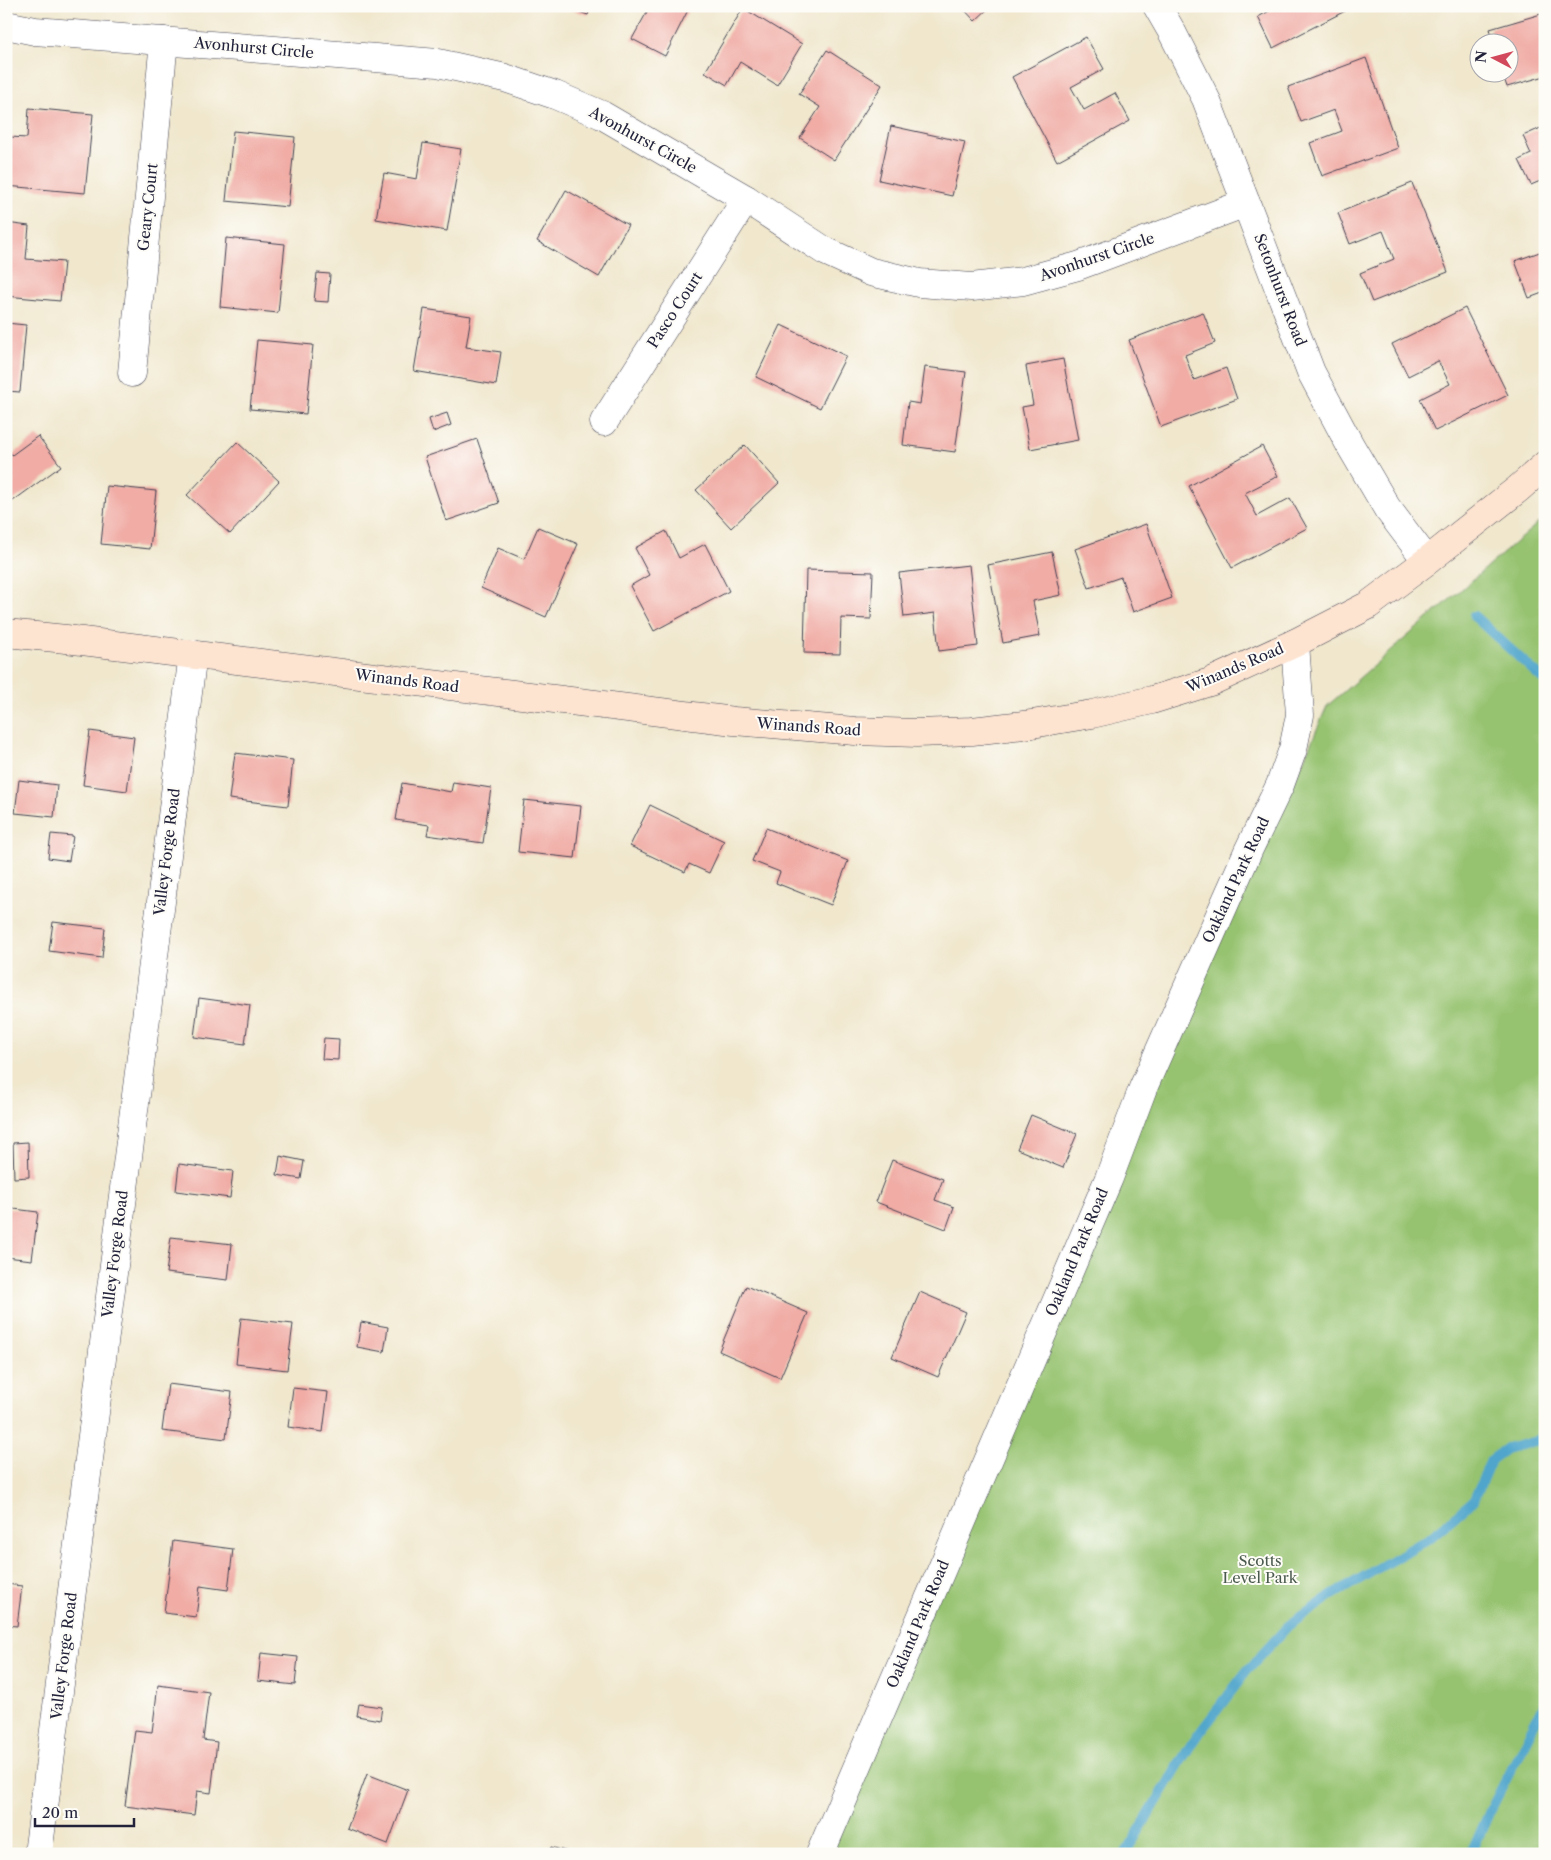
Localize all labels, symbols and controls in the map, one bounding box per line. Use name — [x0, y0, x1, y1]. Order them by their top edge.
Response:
north arrow — [1468, 32, 1518, 82]
street label: Avonhurst Circle — [192, 33, 315, 62]
text: N — [1471, 50, 1491, 64]
street label: Avonhurst Circle — [585, 102, 700, 177]
street label: Geary Court — [133, 161, 162, 252]
street label: Avonhurst Circle — [1036, 228, 1157, 285]
street label: Setonhurst Road — [1250, 231, 1311, 349]
street label: Pasco Court — [643, 268, 707, 351]
street label: Winands Road — [1182, 638, 1287, 697]
street label: Winands Road — [353, 665, 460, 696]
street label: Winands Road — [755, 713, 862, 740]
street label: Valley Forge Road — [149, 787, 184, 918]
street label: Oakland Park Road — [1198, 814, 1273, 946]
street label: Oakland Park Road — [1041, 1185, 1112, 1319]
street label: Valley Forge Road — [97, 1189, 132, 1320]
park label: Scotts Level Park — [1222, 1551, 1299, 1587]
street label: Oakland Park Road — [882, 1557, 953, 1691]
street label: Valley Forge Road — [46, 1591, 81, 1722]
scale bar — [35, 1795, 134, 1827]
text: 20 m — [42, 1803, 78, 1822]

